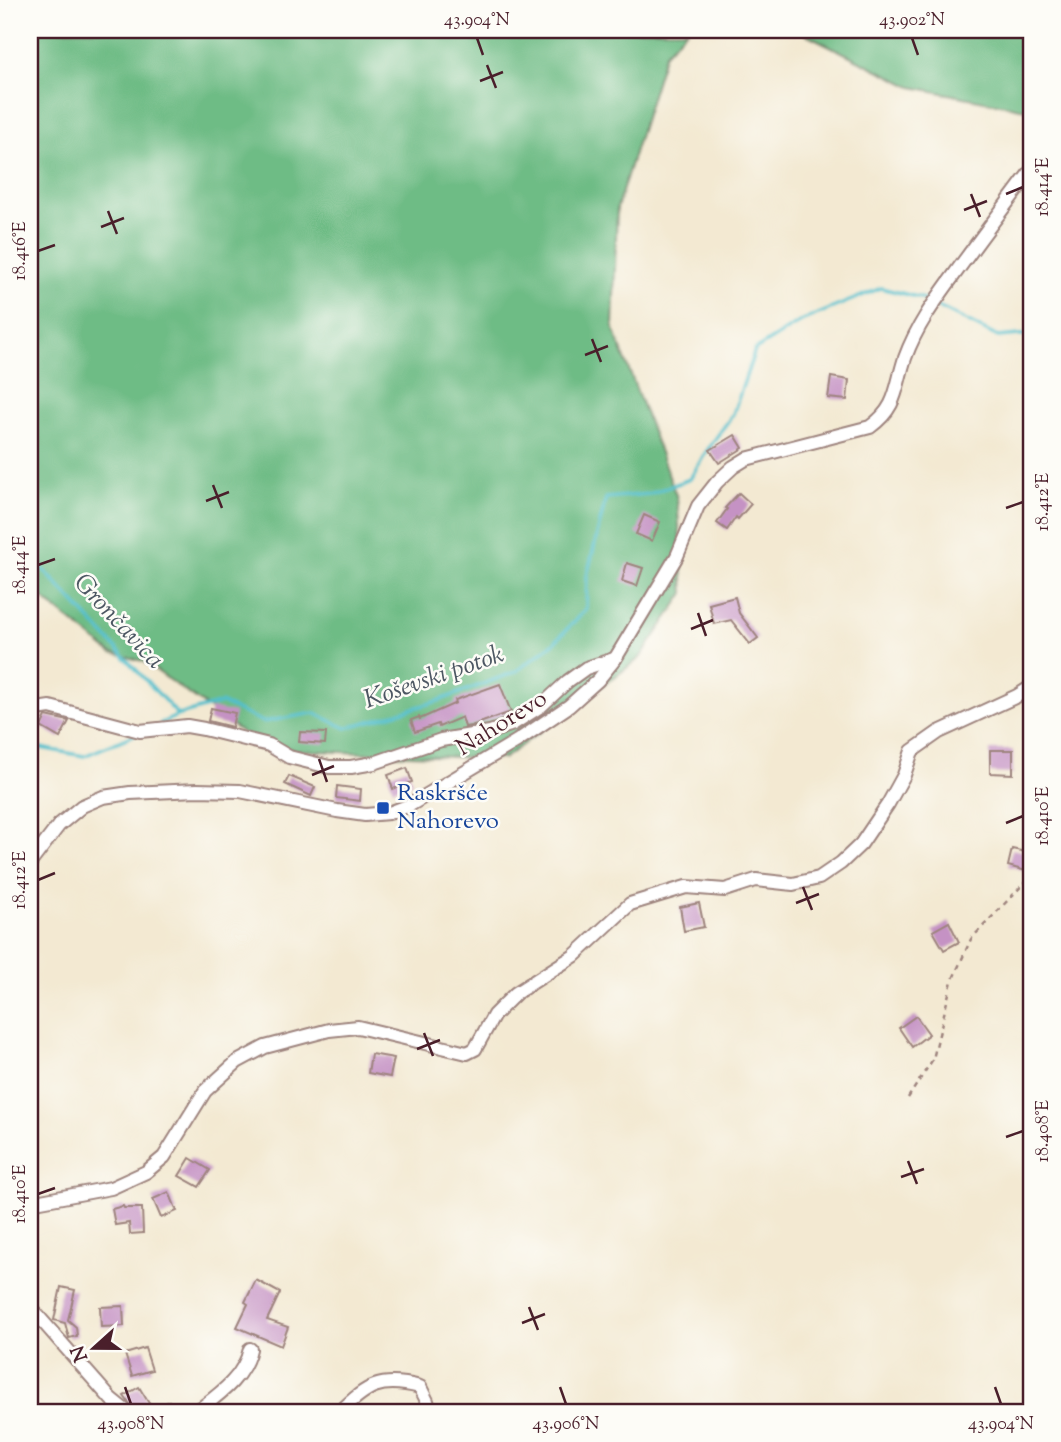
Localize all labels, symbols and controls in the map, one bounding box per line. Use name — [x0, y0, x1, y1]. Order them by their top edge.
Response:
text: 43.904°N — [444, 8, 510, 34]
text: 43.902°N — [879, 8, 945, 34]
text: 18.414°E — [1031, 157, 1057, 217]
text: 18.416°E — [8, 221, 34, 281]
text: 18.412°E — [1031, 473, 1057, 531]
text: 18.414°E — [8, 535, 34, 595]
water label: Grončavica — [64, 566, 172, 678]
water label: Koševski potok — [359, 637, 509, 719]
street label: Nahorevo — [450, 683, 554, 765]
place label: Raskršće Nahorevo — [397, 777, 499, 839]
text: 18.410°E — [1031, 786, 1057, 846]
marker: Raskršće Nahorevo — [375, 800, 391, 816]
text: 18.412°E — [8, 851, 34, 909]
text: 18.408°E — [1031, 1100, 1057, 1162]
text: 18.410°E — [8, 1164, 34, 1224]
north arrow — [60, 1312, 130, 1382]
text: N — [65, 1341, 96, 1365]
text: 43.908°N — [98, 1412, 164, 1438]
text: 43.906°N — [533, 1412, 599, 1438]
text: 43.904°N — [968, 1412, 1034, 1438]

